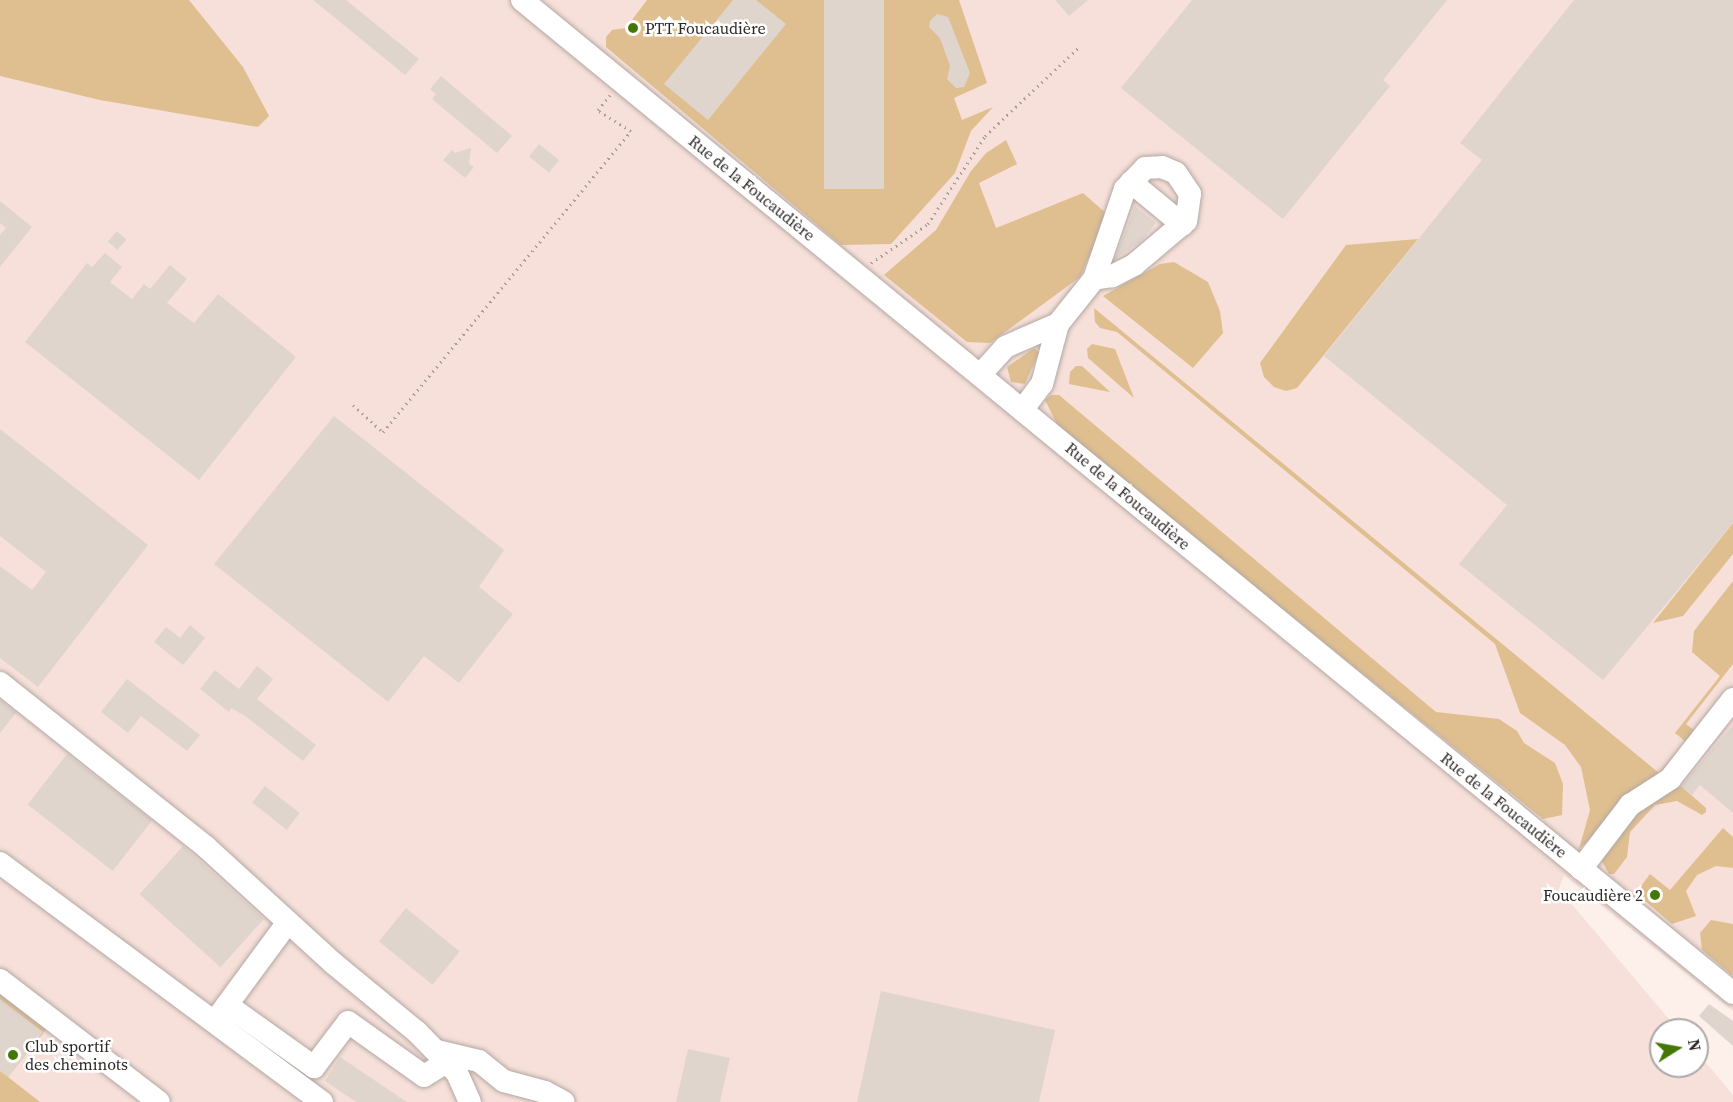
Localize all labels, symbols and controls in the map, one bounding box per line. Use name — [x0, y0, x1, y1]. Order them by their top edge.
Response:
place label: PTT Foucaudière — [645, 18, 766, 38]
marker: PTT Foucaudière — [626, 21, 640, 35]
street label: Rue de la Foucaudière — [685, 131, 819, 245]
street label: Rue de la Foucaudière — [1062, 438, 1194, 554]
street label: Rue de la Foucaudière — [1437, 748, 1571, 862]
place label: Foucaudière 2 — [1543, 885, 1643, 905]
marker: Foucaudière 2 — [1648, 888, 1662, 902]
north arrow — [1649, 1018, 1709, 1078]
place label: Club sportif des cheminots — [25, 1036, 128, 1074]
text: N — [1683, 1037, 1707, 1053]
marker: Club sportif des cheminots — [6, 1048, 20, 1062]

